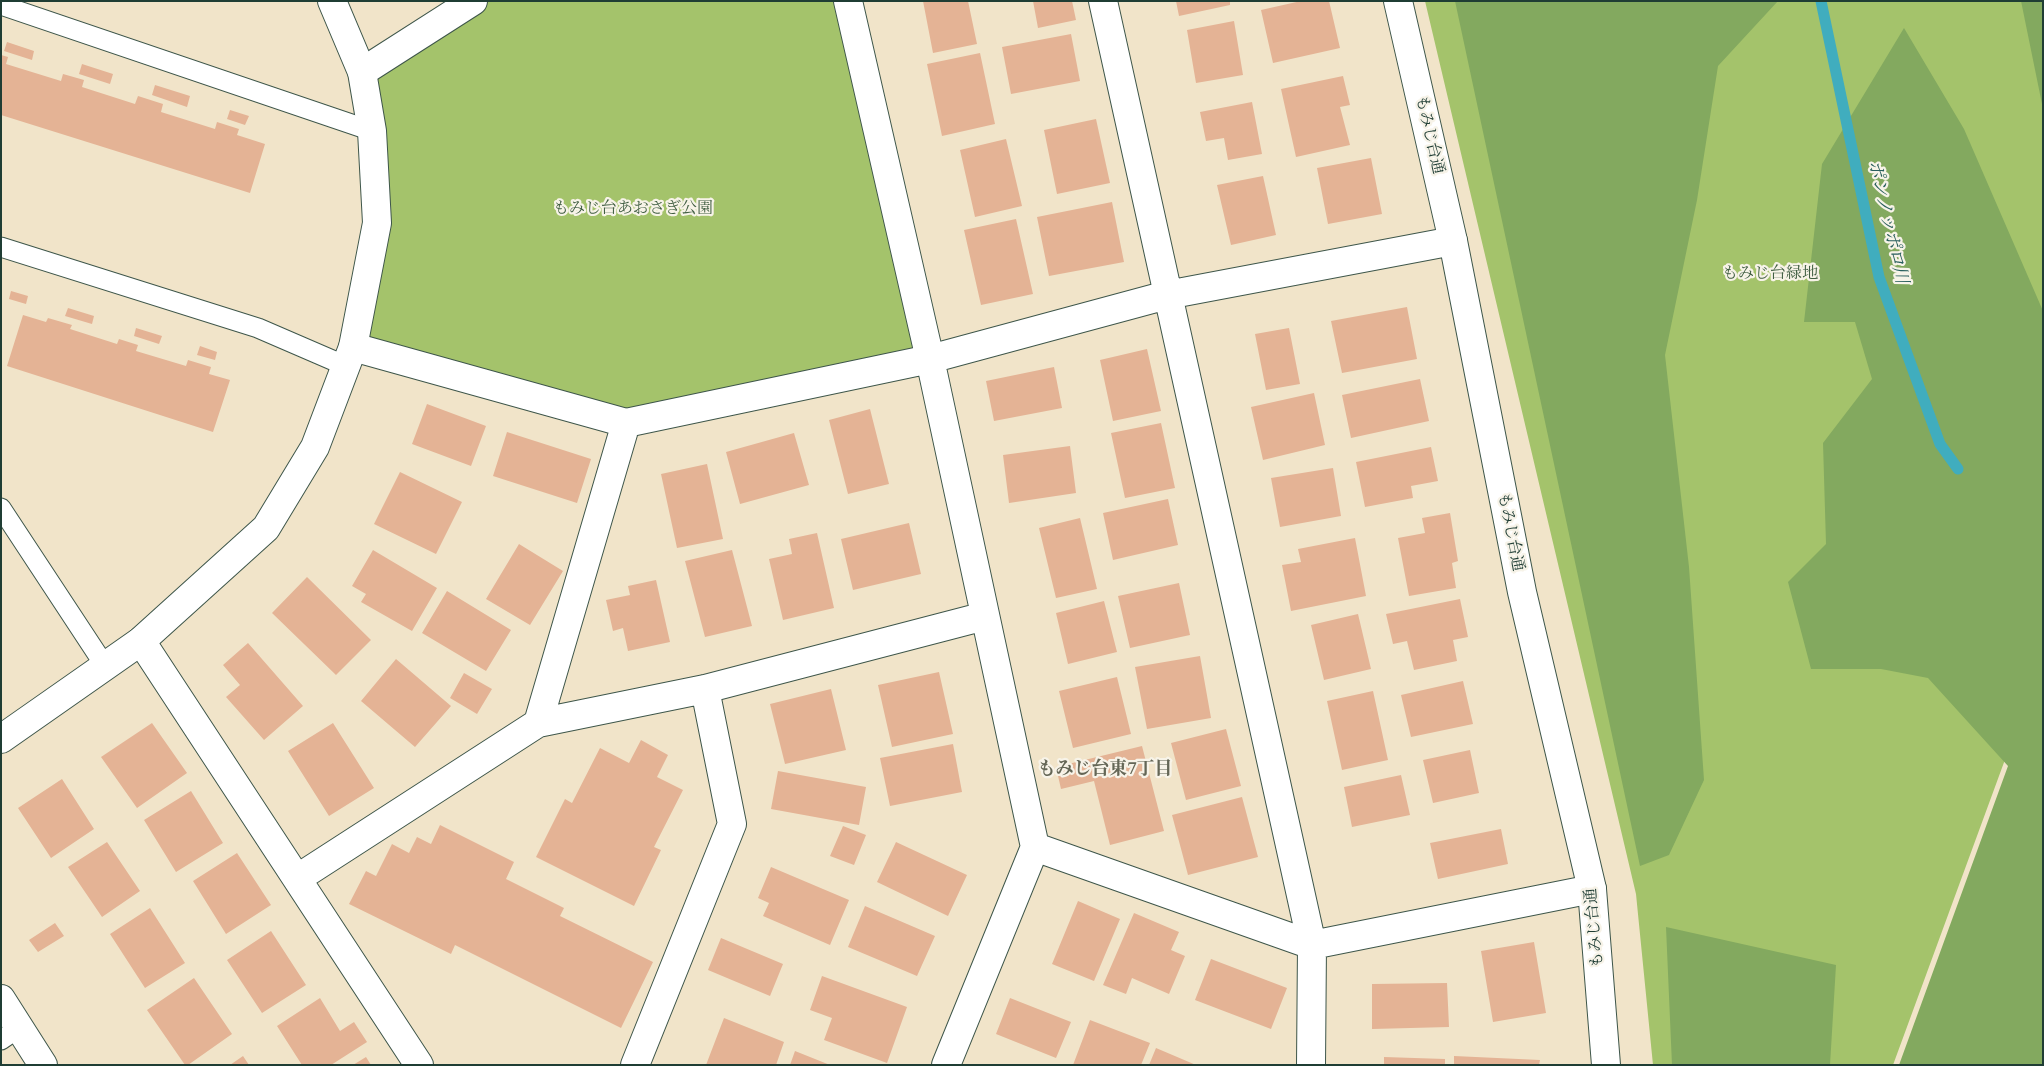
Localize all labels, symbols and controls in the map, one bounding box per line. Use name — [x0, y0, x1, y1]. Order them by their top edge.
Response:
street label: もみじ台通 — [1411, 94, 1447, 176]
water label: ポンノッポロ川 — [1862, 158, 1912, 286]
park label: もみじ台あおさぎ公園 — [553, 199, 713, 219]
park label: もみじ台緑地 — [1722, 264, 1818, 284]
street label: もみじ台通 — [1493, 491, 1527, 573]
district label: もみじ台東7丁目 — [1037, 759, 1173, 781]
street label: もみじ台通 — [1582, 887, 1608, 969]

